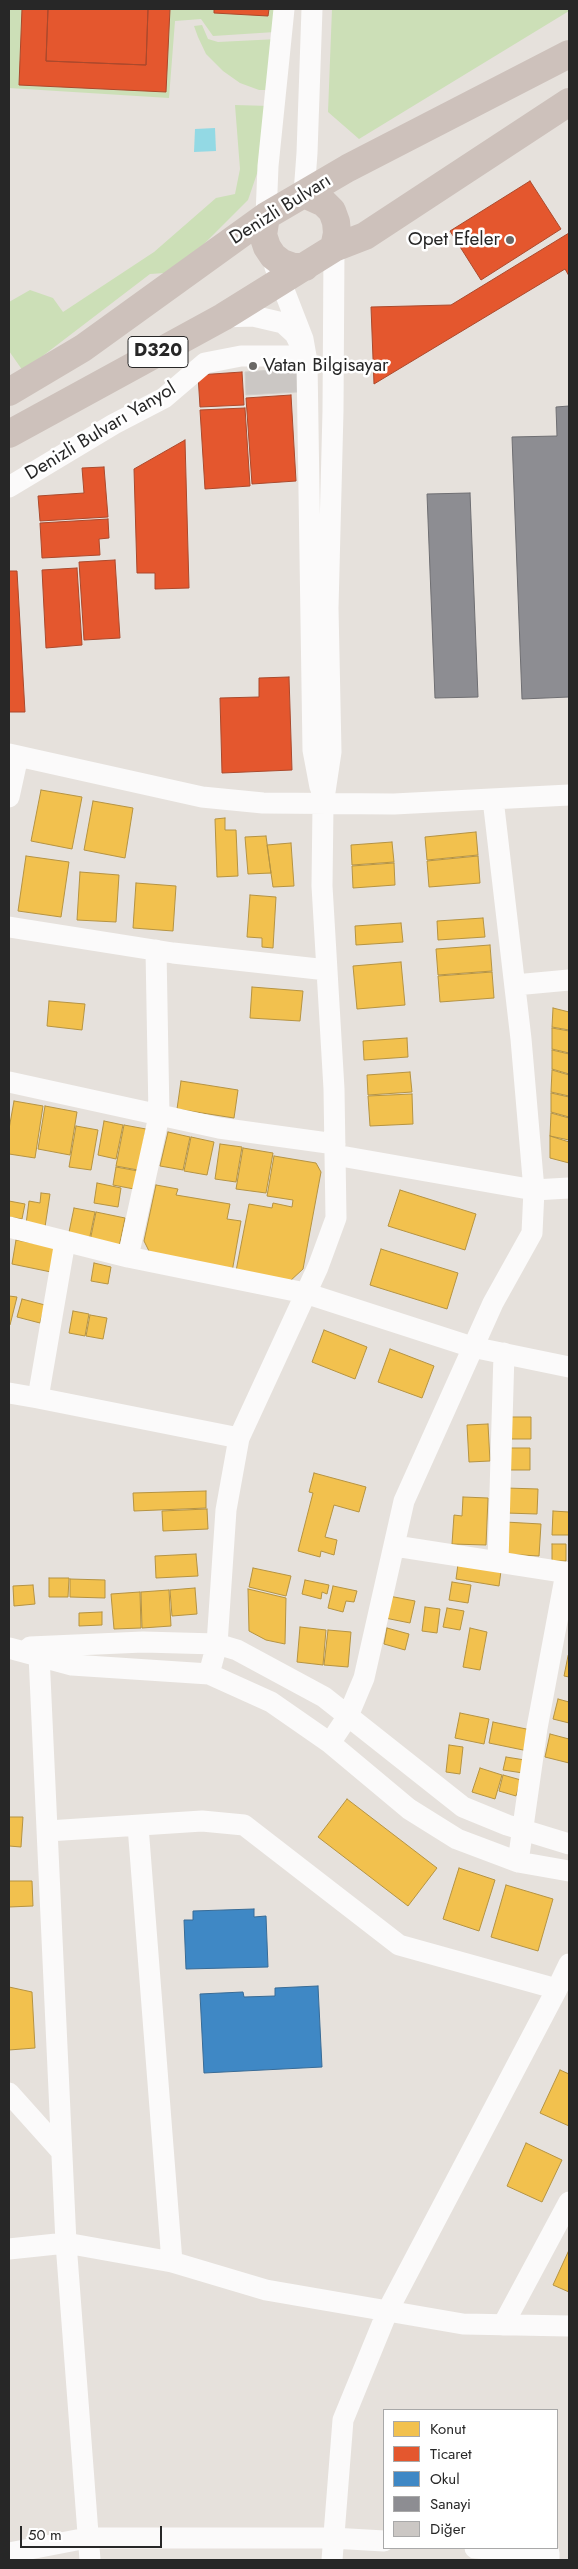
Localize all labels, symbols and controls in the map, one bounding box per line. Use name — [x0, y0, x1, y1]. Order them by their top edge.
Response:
street label: Denizli Bulvarı — [226, 170, 336, 250]
place label: Opet Efeler — [408, 229, 500, 251]
marker: Opet Efeler — [504, 234, 516, 246]
road number: D320 — [128, 337, 188, 368]
place label: Vatan Bilgisayar — [263, 355, 389, 377]
marker: Vatan Bilgisayar — [247, 360, 259, 372]
street label: Denizli Bulvarı Yanyol — [22, 378, 180, 486]
legend — [383, 2409, 558, 2549]
text: Konut — [430, 2418, 466, 2440]
text: Ticaret — [430, 2443, 472, 2465]
text: Okul — [430, 2468, 460, 2490]
text: Sanayi — [430, 2493, 471, 2515]
scale bar — [22, 2516, 165, 2548]
text: Diğer — [430, 2518, 466, 2540]
text: 50 m — [28, 2524, 62, 2546]

